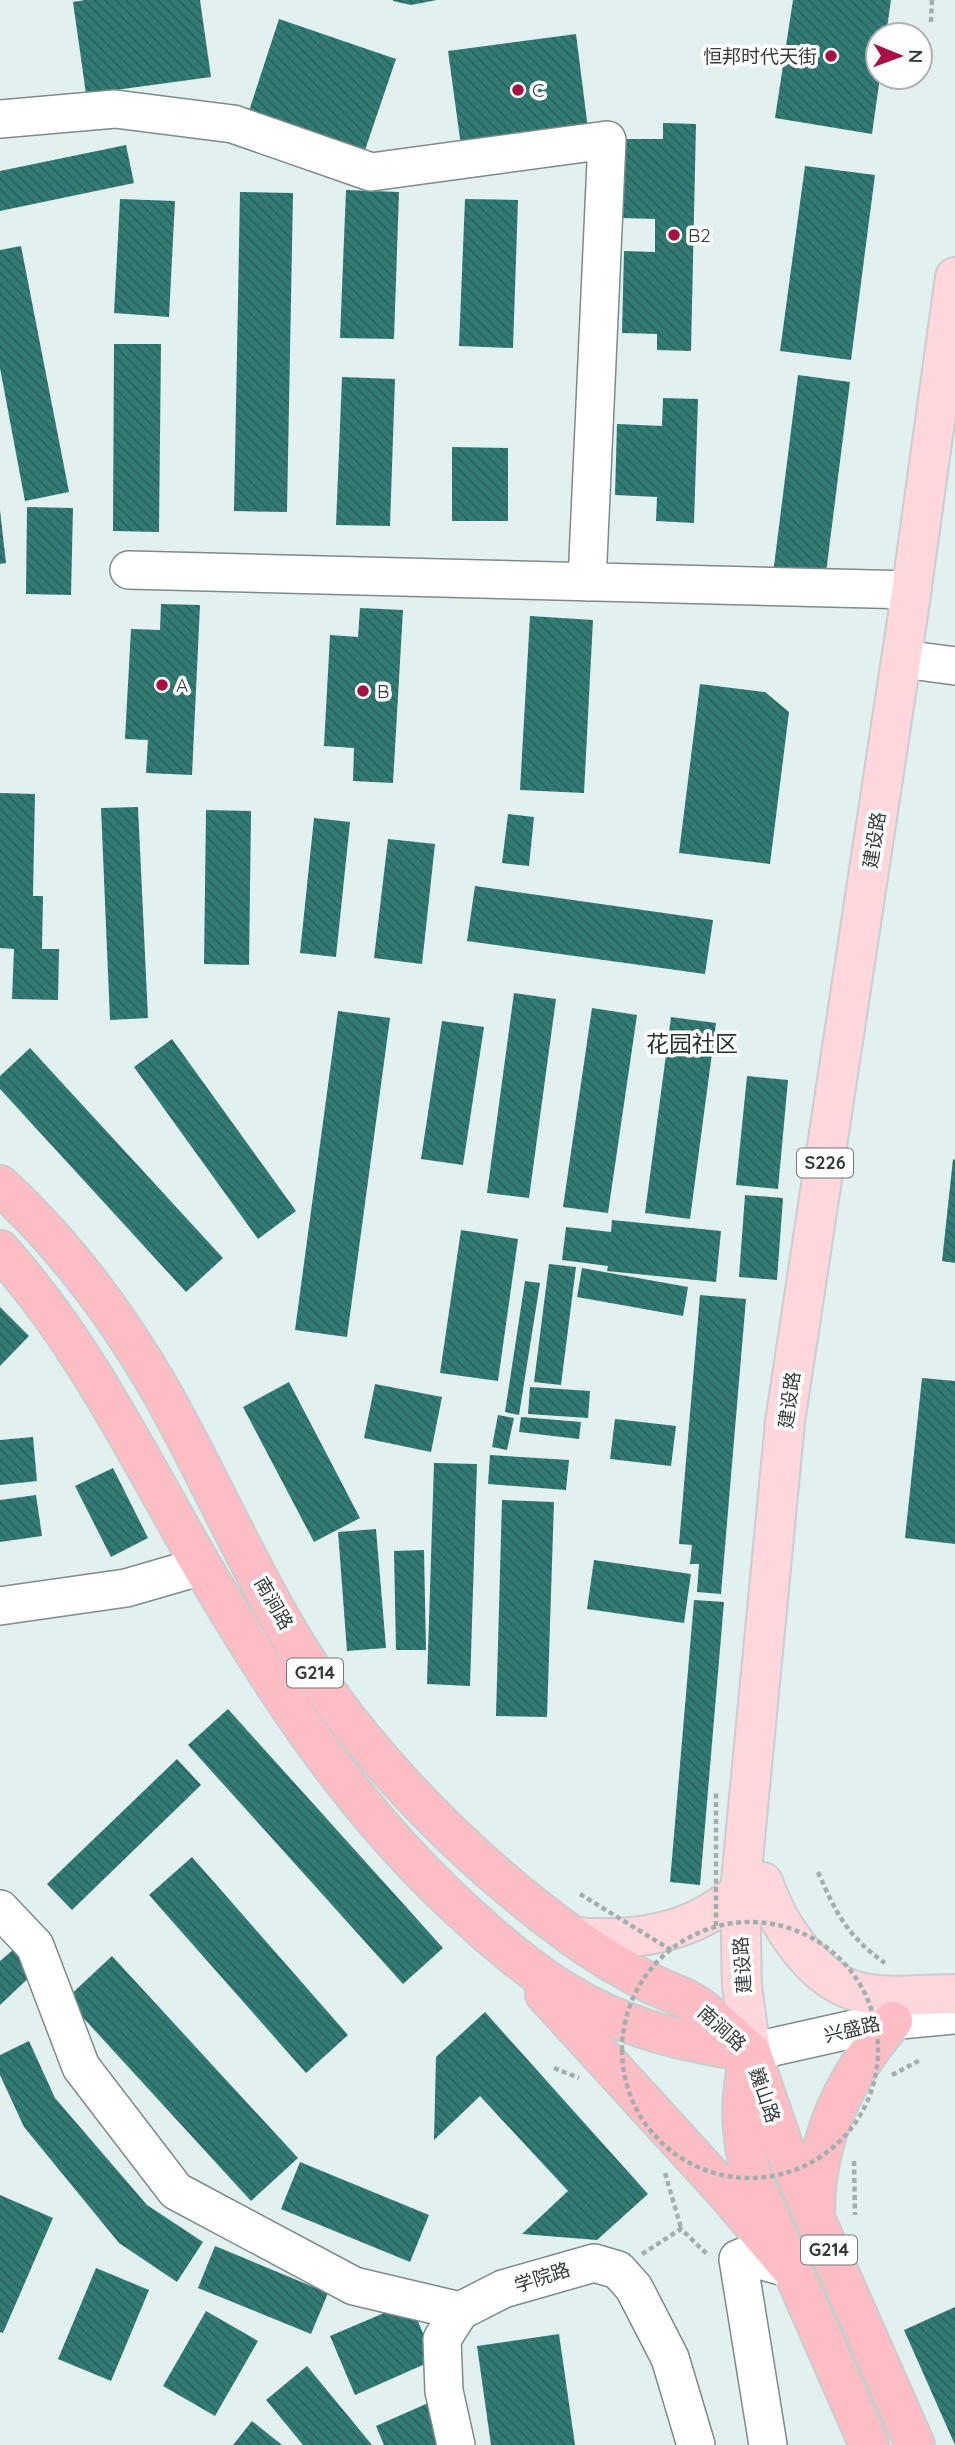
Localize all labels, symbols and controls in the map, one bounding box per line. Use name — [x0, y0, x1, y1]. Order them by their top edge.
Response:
north arrow — [864, 21, 934, 91]
place label: 恒邦时代天街 — [703, 44, 817, 68]
marker: 恒邦时代天街 — [823, 48, 839, 64]
text: N — [904, 49, 928, 63]
place label: C — [532, 78, 544, 102]
marker: C — [510, 82, 526, 98]
place label: B2 — [688, 223, 711, 247]
marker: B2 — [666, 227, 682, 243]
place label: A — [176, 673, 188, 697]
marker: A — [154, 677, 170, 693]
place label: B — [377, 679, 389, 703]
marker: B — [355, 683, 371, 699]
street label: 建设路 — [858, 810, 890, 870]
district label: 花园社区 — [646, 1029, 738, 1058]
road number: S226 — [797, 1148, 853, 1178]
street label: 建设路 — [773, 1370, 805, 1430]
street label: 南涧路 — [249, 1572, 299, 1634]
road number: G214 — [287, 1658, 343, 1688]
street label: 建设路 — [728, 1936, 756, 1994]
street label: 南涧路 — [693, 2000, 751, 2056]
street label: 兴盛路 — [822, 2011, 882, 2047]
street label: 巍山路 — [744, 2064, 786, 2126]
road number: G214 — [801, 2236, 857, 2264]
street label: 学院路 — [511, 2257, 573, 2297]

